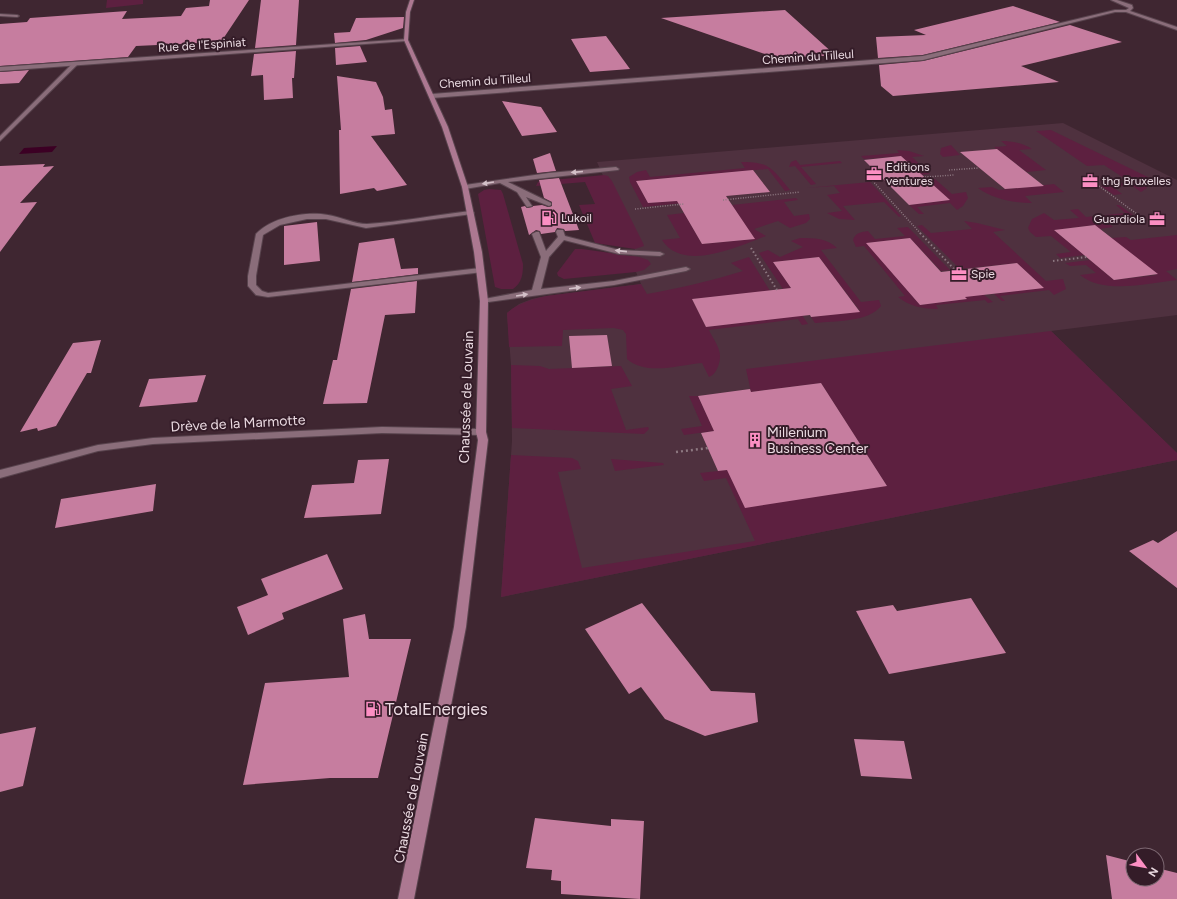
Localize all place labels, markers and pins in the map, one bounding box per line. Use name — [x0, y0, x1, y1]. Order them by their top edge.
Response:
place label: Editions ventures — [886, 160, 933, 188]
office icon: Editions ventures — [865, 165, 883, 183]
office icon: thg Bruxelles — [1081, 172, 1099, 190]
place label: thg Bruxelles — [1102, 174, 1171, 188]
fuel station icon: Lukoil — [540, 209, 558, 227]
office icon: Guardiola — [1148, 210, 1166, 228]
place label: Lukoil — [561, 211, 592, 225]
place label: Guardiola — [1093, 212, 1145, 226]
office icon: Spie — [950, 265, 968, 283]
place label: Spie — [971, 267, 995, 281]
place label: Millenium Business Center — [767, 424, 869, 457]
building icon: Millenium Business Center — [746, 431, 764, 449]
place label: TotalEnergies — [385, 699, 488, 719]
fuel station icon: TotalEnergies — [364, 700, 382, 718]

